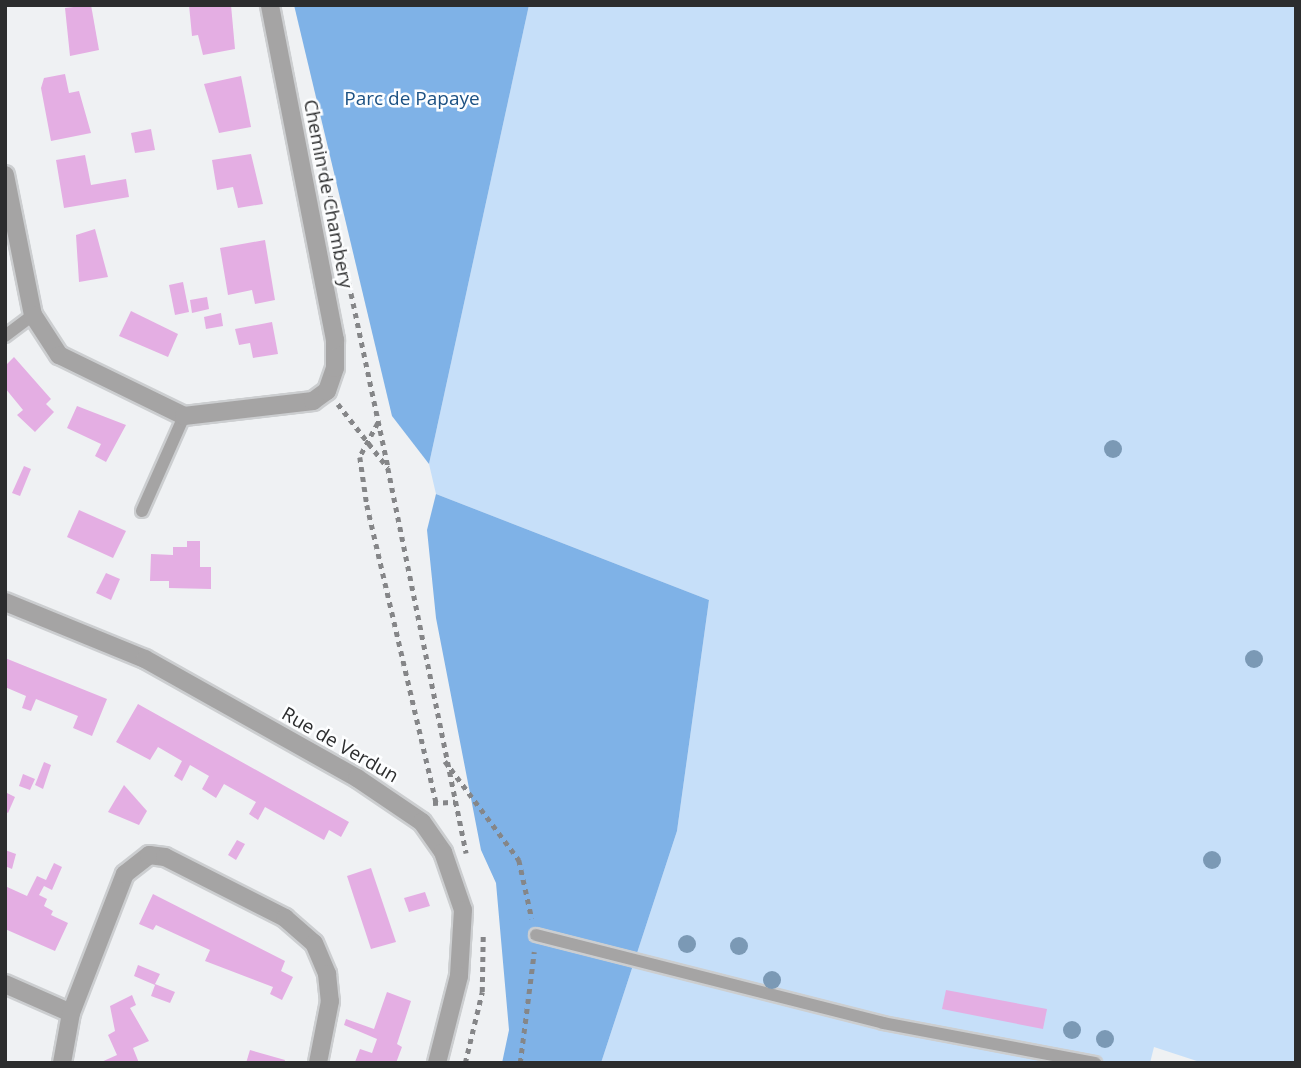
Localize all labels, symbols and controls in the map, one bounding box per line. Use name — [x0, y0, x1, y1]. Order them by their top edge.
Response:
park label: Parc de Papaye — [344, 88, 480, 110]
street label: Chemin de Chambery — [299, 98, 357, 290]
street label: Rue de Verdun — [278, 702, 402, 788]

